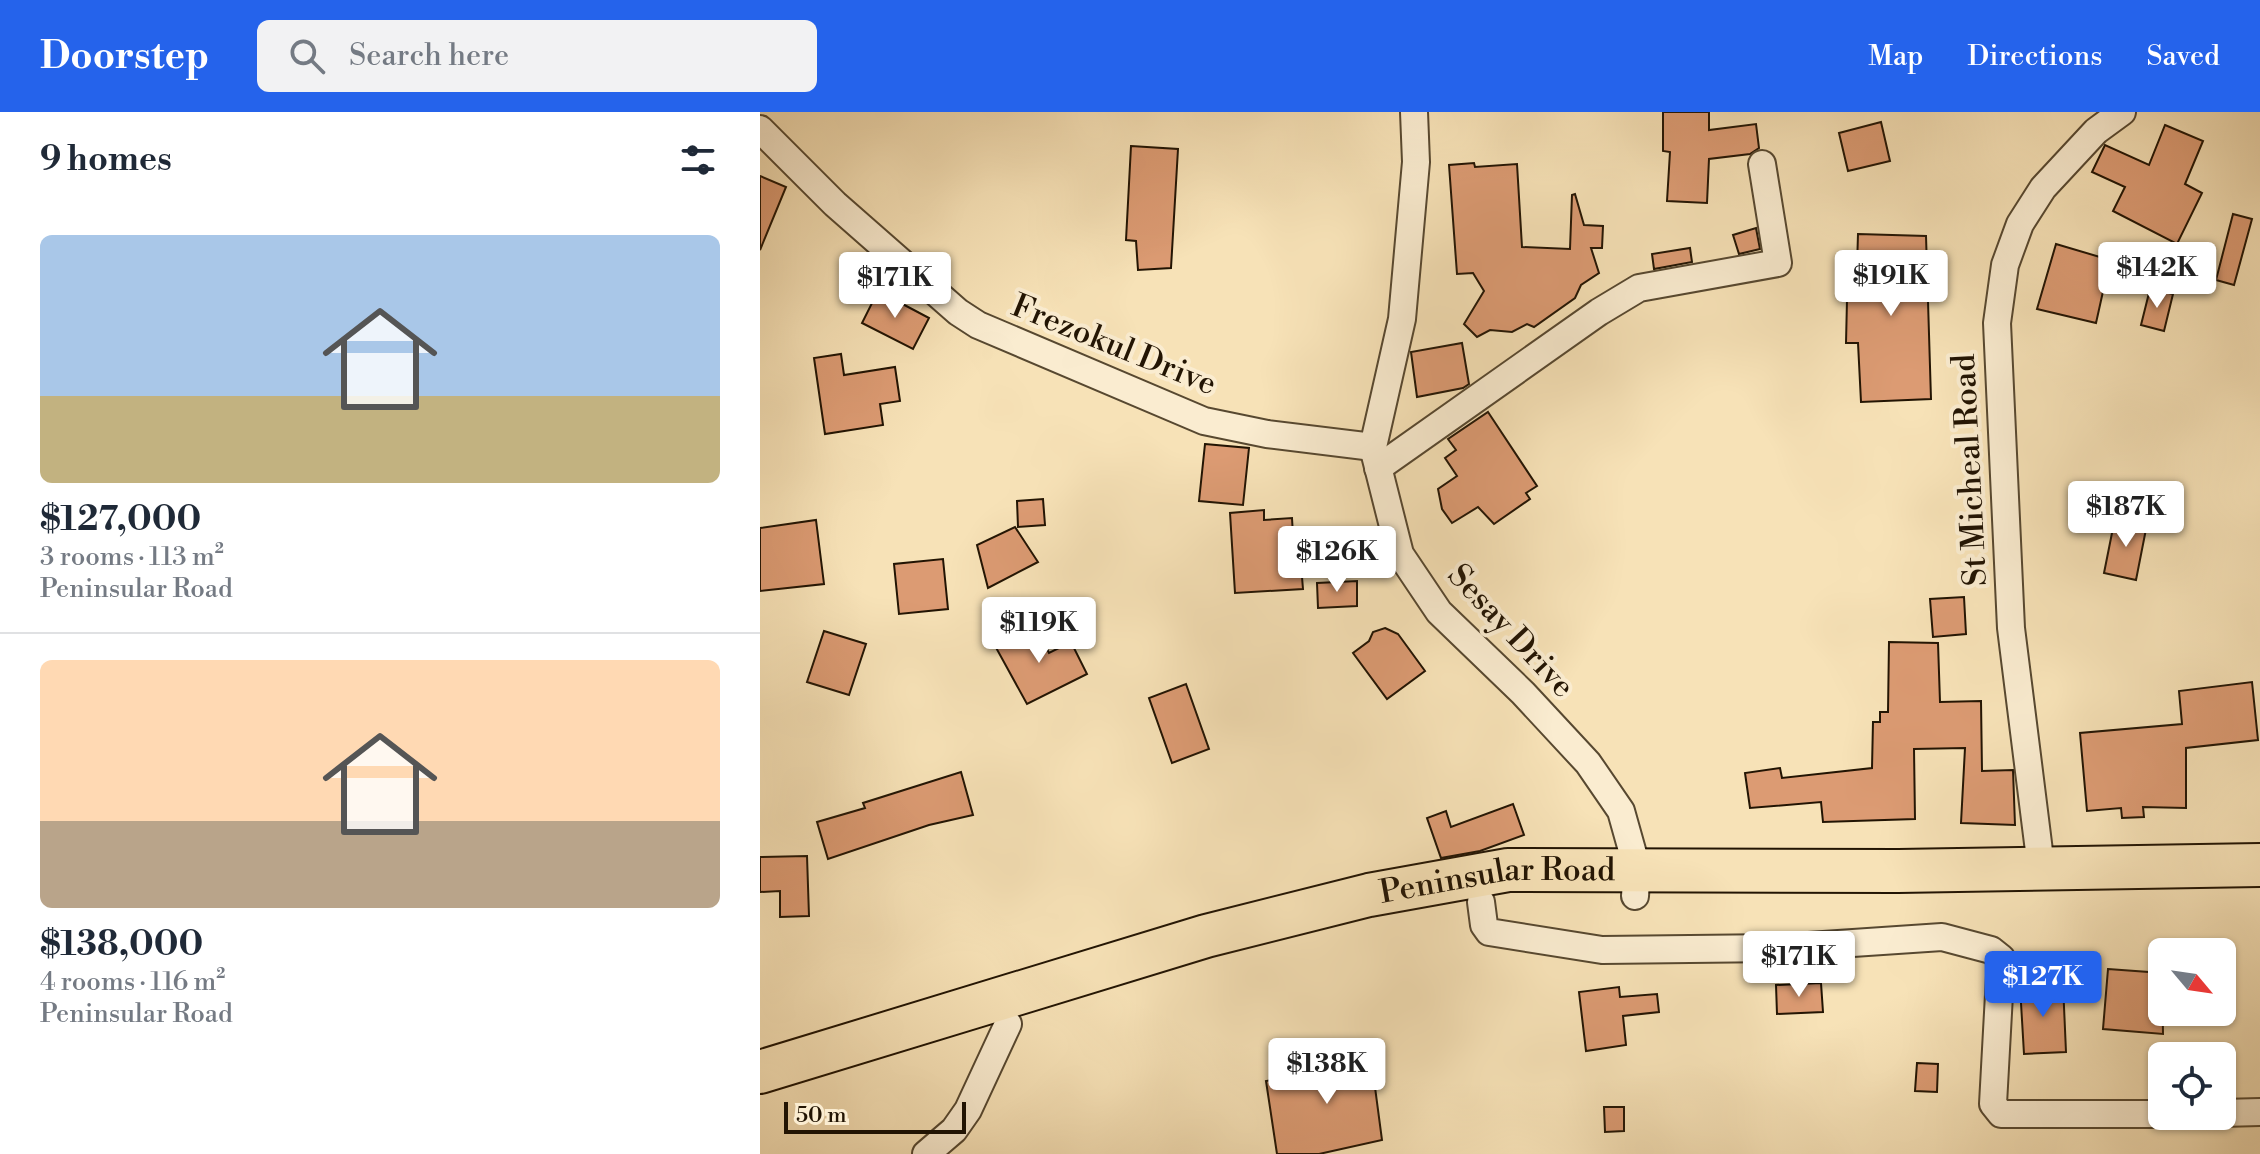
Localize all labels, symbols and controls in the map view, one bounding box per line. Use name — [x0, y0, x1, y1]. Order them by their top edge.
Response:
search box — [257, 20, 817, 92]
text: Doorstep — [40, 33, 209, 80]
icon: search — [285, 34, 329, 78]
text: Search here — [349, 37, 509, 75]
text: Map — [1868, 39, 1923, 74]
text: Directions — [1967, 39, 2102, 74]
text: Saved — [2146, 39, 2220, 74]
icon: filters — [676, 138, 720, 182]
text: 9 homes — [40, 139, 172, 181]
pin: $142K — [2101, 242, 2213, 310]
pin: $191K — [1835, 250, 1947, 318]
pin: $171K — [839, 252, 951, 320]
text: $142K — [2116, 252, 2198, 284]
text: $191K — [1853, 260, 1929, 292]
text: $171K — [857, 262, 933, 294]
street label: Frezokul Drive — [1006, 286, 1222, 404]
icon: home — [308, 287, 452, 431]
street label: St Micheal Road — [1944, 353, 1996, 587]
pin: $187K — [2070, 481, 2182, 549]
text: $187K — [2086, 491, 2166, 523]
text: $127,000 — [40, 499, 201, 541]
pin: $126K — [1281, 526, 1393, 594]
text: $126K — [1296, 536, 1378, 568]
text: 3 rooms · 113 m² — [40, 541, 224, 573]
street label: Sesay Drive — [1439, 556, 1583, 706]
text: Peninsular Road — [40, 573, 233, 605]
pin: $119K — [983, 597, 1095, 665]
text: $119K — [1000, 607, 1078, 639]
icon: home — [308, 712, 452, 856]
street label: Peninsular Road — [1376, 850, 1615, 913]
text: $138,000 — [40, 924, 203, 966]
pin: $171K — [1743, 931, 1855, 999]
north arrow — [2148, 938, 2236, 1026]
map controls — [2148, 938, 2236, 1130]
text: $171K — [1761, 941, 1837, 973]
pin: $127K — [1987, 951, 2099, 1019]
text: $127K — [2003, 961, 2083, 993]
text: 4 rooms · 116 m² — [40, 966, 225, 998]
text: Peninsular Road — [40, 998, 233, 1030]
pin: $138K — [1271, 1038, 1383, 1106]
button: locate — [2148, 1042, 2236, 1130]
text: $138K — [1286, 1048, 1368, 1080]
scale bar — [784, 1098, 966, 1134]
text: 50 m — [796, 1102, 847, 1129]

